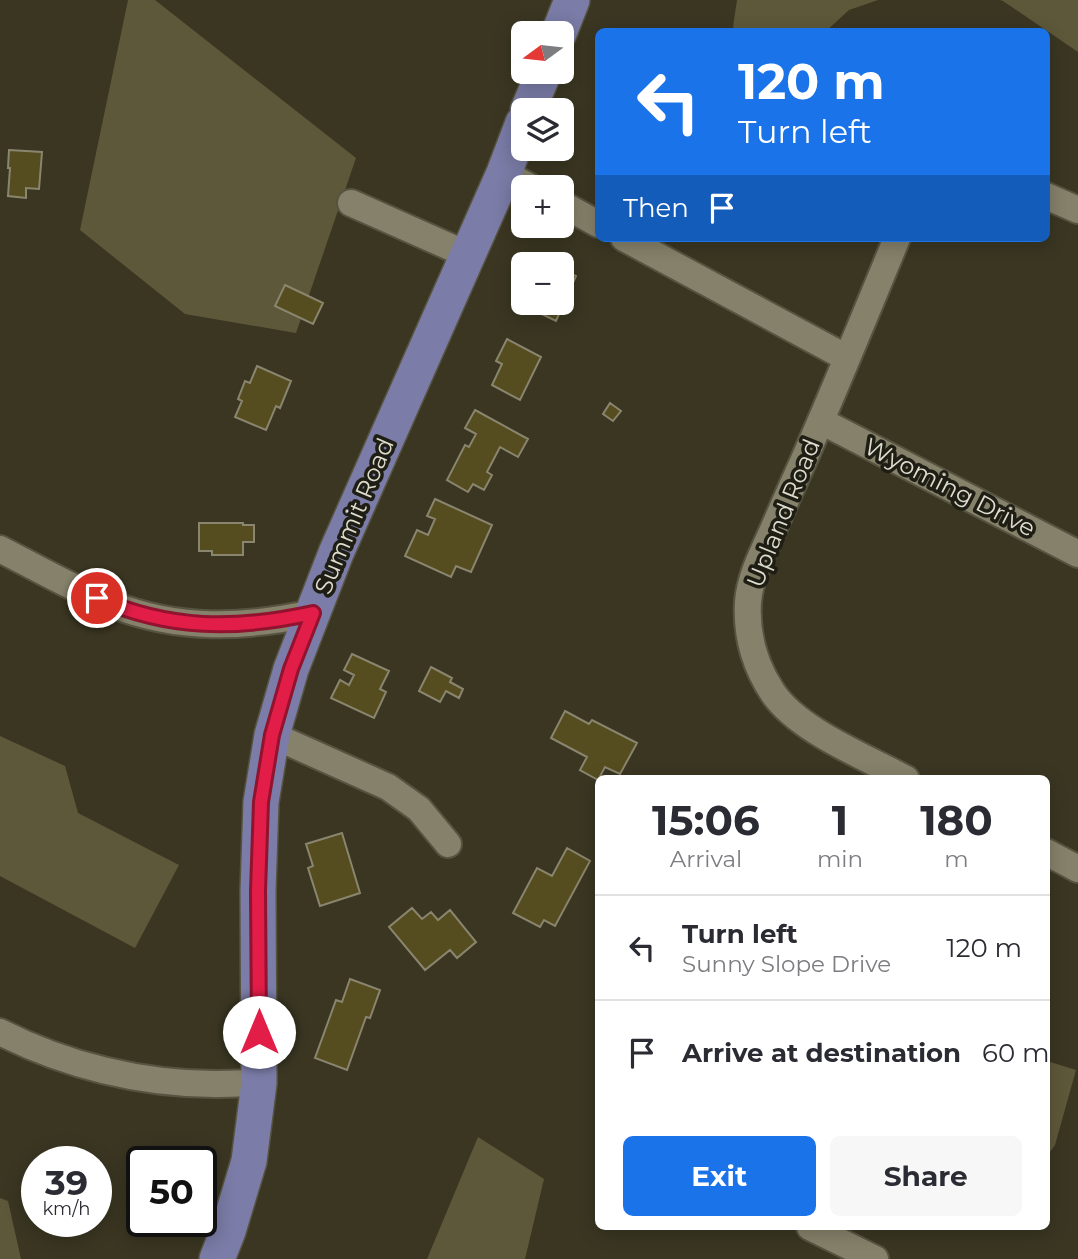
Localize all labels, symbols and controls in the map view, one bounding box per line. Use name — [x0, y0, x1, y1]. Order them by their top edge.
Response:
north arrow — [511, 21, 574, 84]
map controls — [511, 21, 574, 315]
text: 120 m — [738, 52, 885, 111]
icon: left — [623, 56, 714, 147]
button: layers — [511, 98, 574, 161]
text: Turn left — [738, 112, 872, 151]
button: + — [511, 175, 574, 238]
icon: arrive — [703, 189, 741, 227]
text: Then — [623, 192, 689, 224]
button: − — [511, 252, 574, 315]
street label: Wyoming Drive — [860, 431, 1040, 543]
street label: Summit Road — [308, 434, 400, 598]
street label: Upland Road — [740, 435, 826, 591]
pin — [67, 568, 127, 628]
icon: arrive — [78, 579, 116, 617]
text: 15:06 — [652, 794, 760, 846]
text: 1 — [832, 794, 848, 846]
text: 180 — [920, 794, 993, 846]
text: Arrival — [670, 845, 742, 873]
text: min — [817, 845, 863, 873]
text: m — [944, 845, 969, 873]
text: Turn left — [682, 918, 798, 950]
icon: left — [623, 929, 661, 967]
text: 120 m — [946, 932, 1022, 964]
text: Sunny Slope Drive — [682, 950, 891, 978]
position arrow — [222, 995, 296, 1069]
icon: arrive — [623, 1034, 661, 1072]
text: Arrive at destination — [682, 1037, 961, 1069]
text: 60 m — [982, 1037, 1050, 1069]
button: Exit — [623, 1136, 816, 1216]
button: Share — [830, 1136, 1022, 1216]
speed limit sign: 50 — [126, 1146, 217, 1237]
text: 39 — [45, 1161, 88, 1204]
text: km/h — [42, 1198, 91, 1220]

